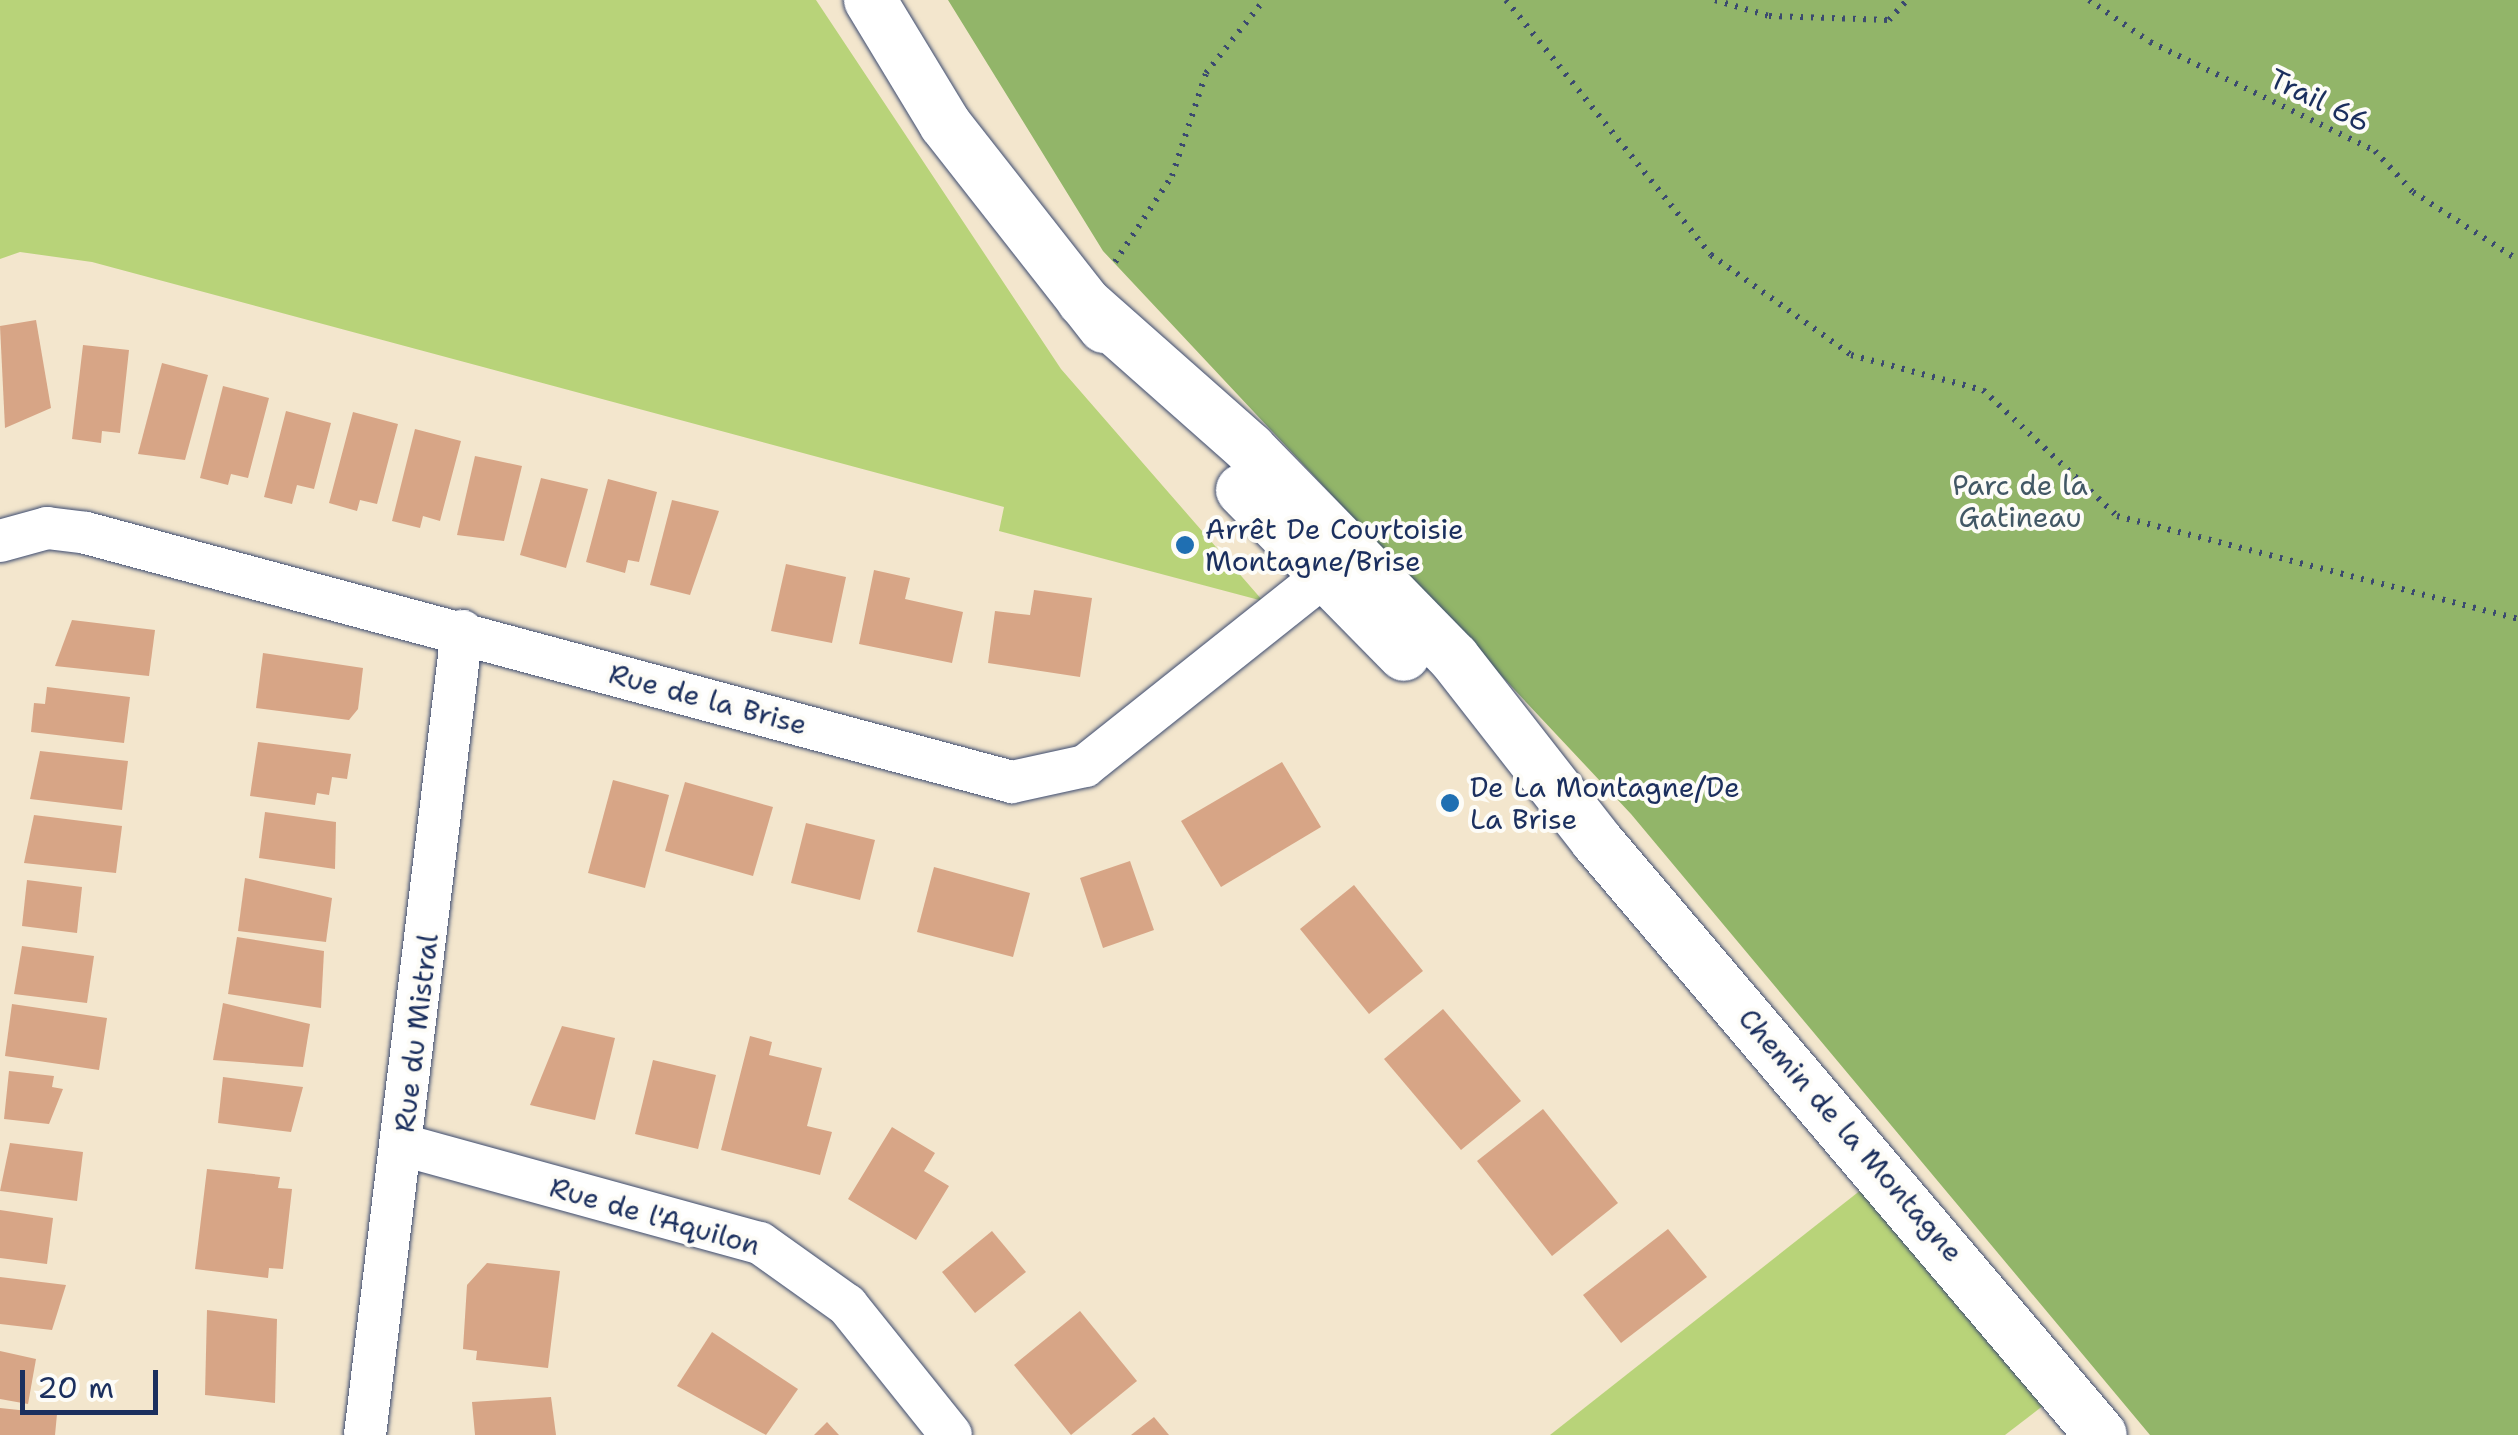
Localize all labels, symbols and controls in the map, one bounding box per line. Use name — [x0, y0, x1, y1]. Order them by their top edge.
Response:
street label: Trail 66 — [2264, 61, 2376, 139]
park label: Parc de la Gatineau — [1952, 468, 2088, 534]
place label: Arrêt De Courtoisie Montagne/Brise — [1205, 512, 1464, 578]
marker: Arrêt De Courtoisie Montagne/Brise — [1174, 534, 1196, 556]
street label: Rue de la Brise — [605, 656, 811, 742]
place label: De La Montagne/De La Brise — [1470, 770, 1740, 836]
marker: De La Montagne/De La Brise — [1439, 792, 1461, 814]
street label: Rue du Mistral — [387, 932, 445, 1134]
street label: Chemin de la Montagne — [1732, 1001, 1970, 1269]
street label: Rue de l'Aquilon — [546, 1170, 764, 1262]
scale bar — [25, 1350, 162, 1412]
text: 20 m — [37, 1367, 114, 1408]

